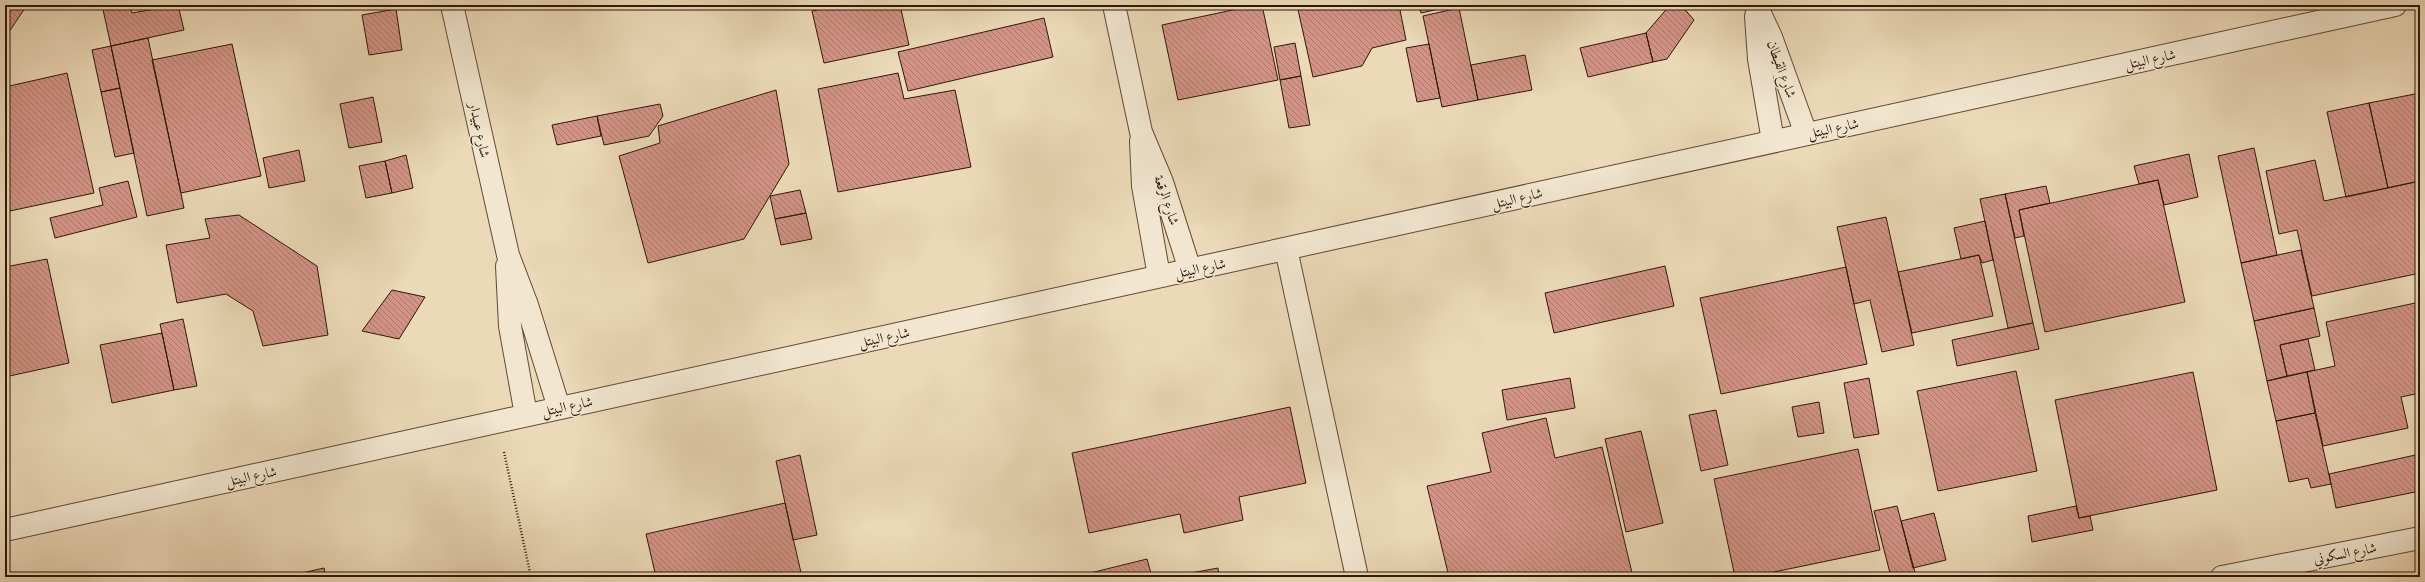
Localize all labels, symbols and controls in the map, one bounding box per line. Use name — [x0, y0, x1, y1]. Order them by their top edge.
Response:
street label: شارع القيطان — [1760, 38, 1801, 101]
street label: شارع البيتل — [2123, 45, 2178, 76]
street label: شارع عبيدار — [462, 99, 495, 160]
street label: شارع البيتل — [1806, 114, 1861, 145]
street label: شارع الرقعة — [1147, 173, 1184, 228]
street label: شارع البيتل — [1490, 183, 1545, 216]
street label: شارع البيتل — [1173, 254, 1228, 285]
street label: شارع البيتل — [857, 323, 912, 354]
street label: شارع البيتل — [540, 392, 595, 423]
street label: شارع البيتل — [224, 462, 279, 493]
street label: شارع السكوني — [2312, 538, 2379, 571]

